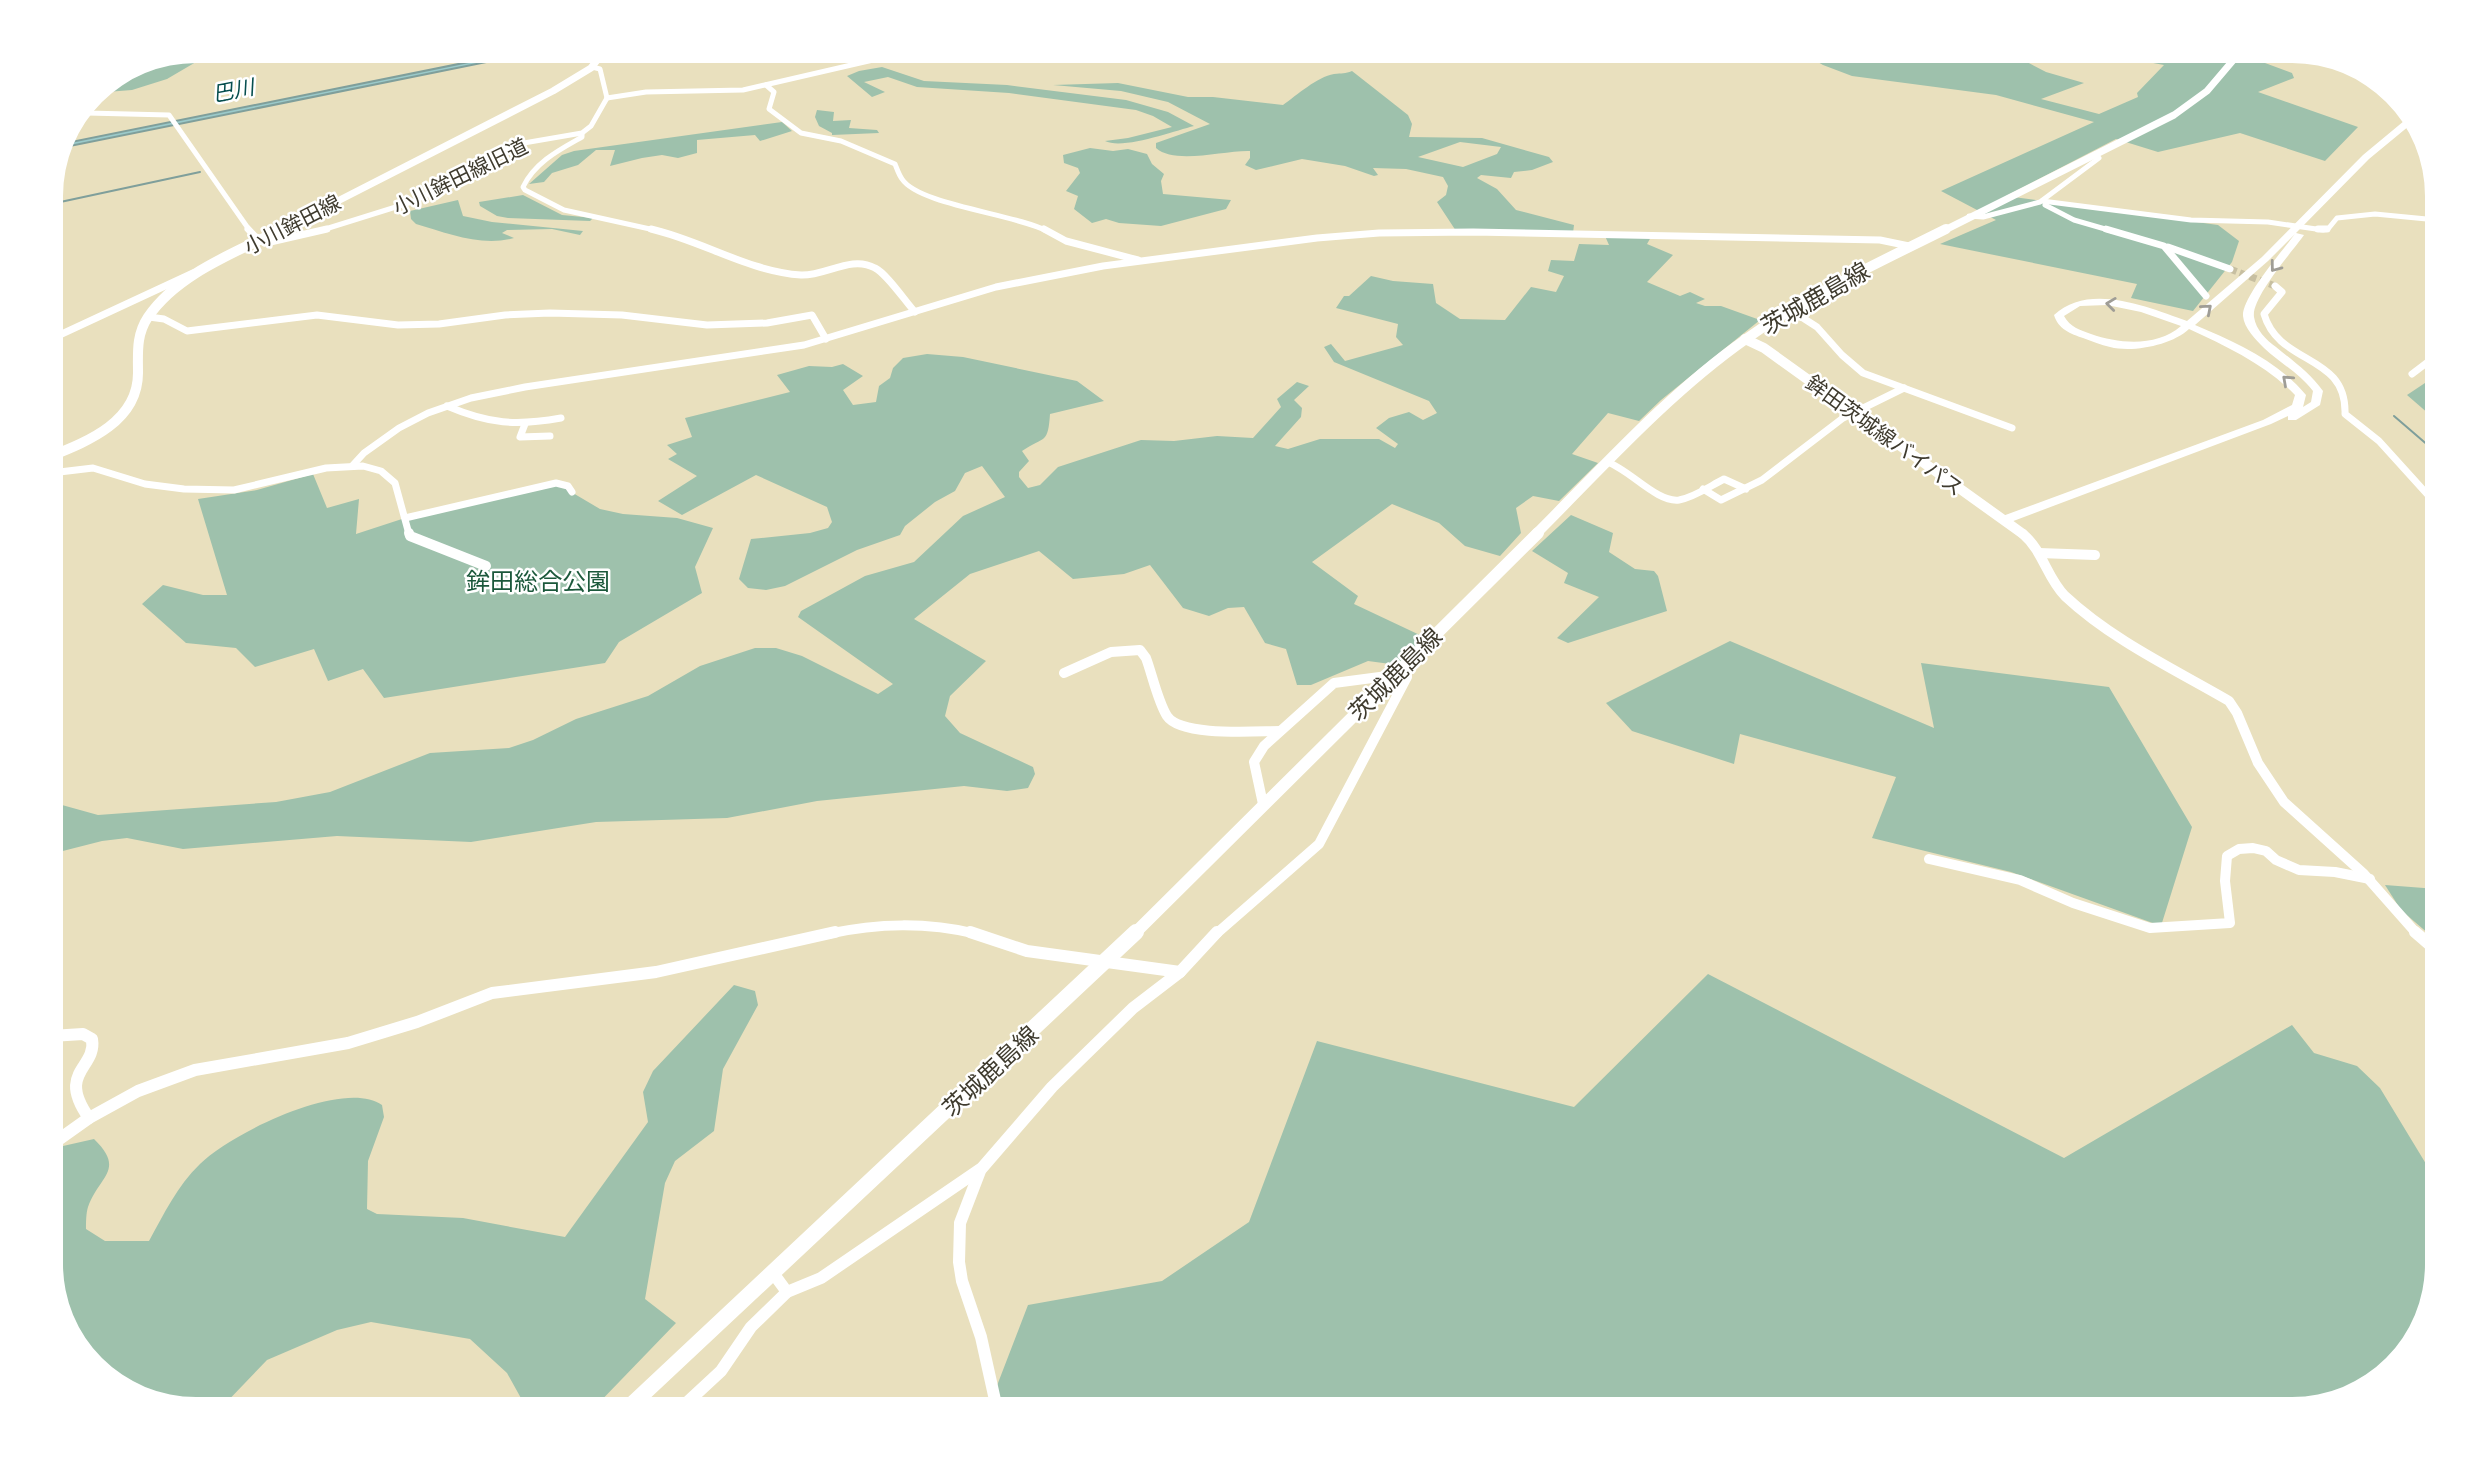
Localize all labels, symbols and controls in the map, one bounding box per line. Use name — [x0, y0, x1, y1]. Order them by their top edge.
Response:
water label: 巴川 — [210, 73, 258, 107]
street label: 小川鉾田線旧道 — [388, 132, 532, 220]
street label: 小川鉾田線 — [239, 189, 345, 259]
street label: 茨城鹿島線 — [1756, 255, 1874, 341]
one-way arrow — [2271, 259, 2284, 272]
one-way arrow — [2106, 296, 2117, 311]
one-way arrow — [2199, 305, 2212, 317]
street label: 鉾田茨城線バイパス — [1801, 369, 1969, 501]
one-way arrow — [2282, 375, 2295, 388]
park label: 鉾田総合公園 — [466, 566, 610, 596]
street label: 茨城鹿島線 — [1342, 621, 1448, 727]
street label: 茨城鹿島線 — [936, 1019, 1044, 1123]

